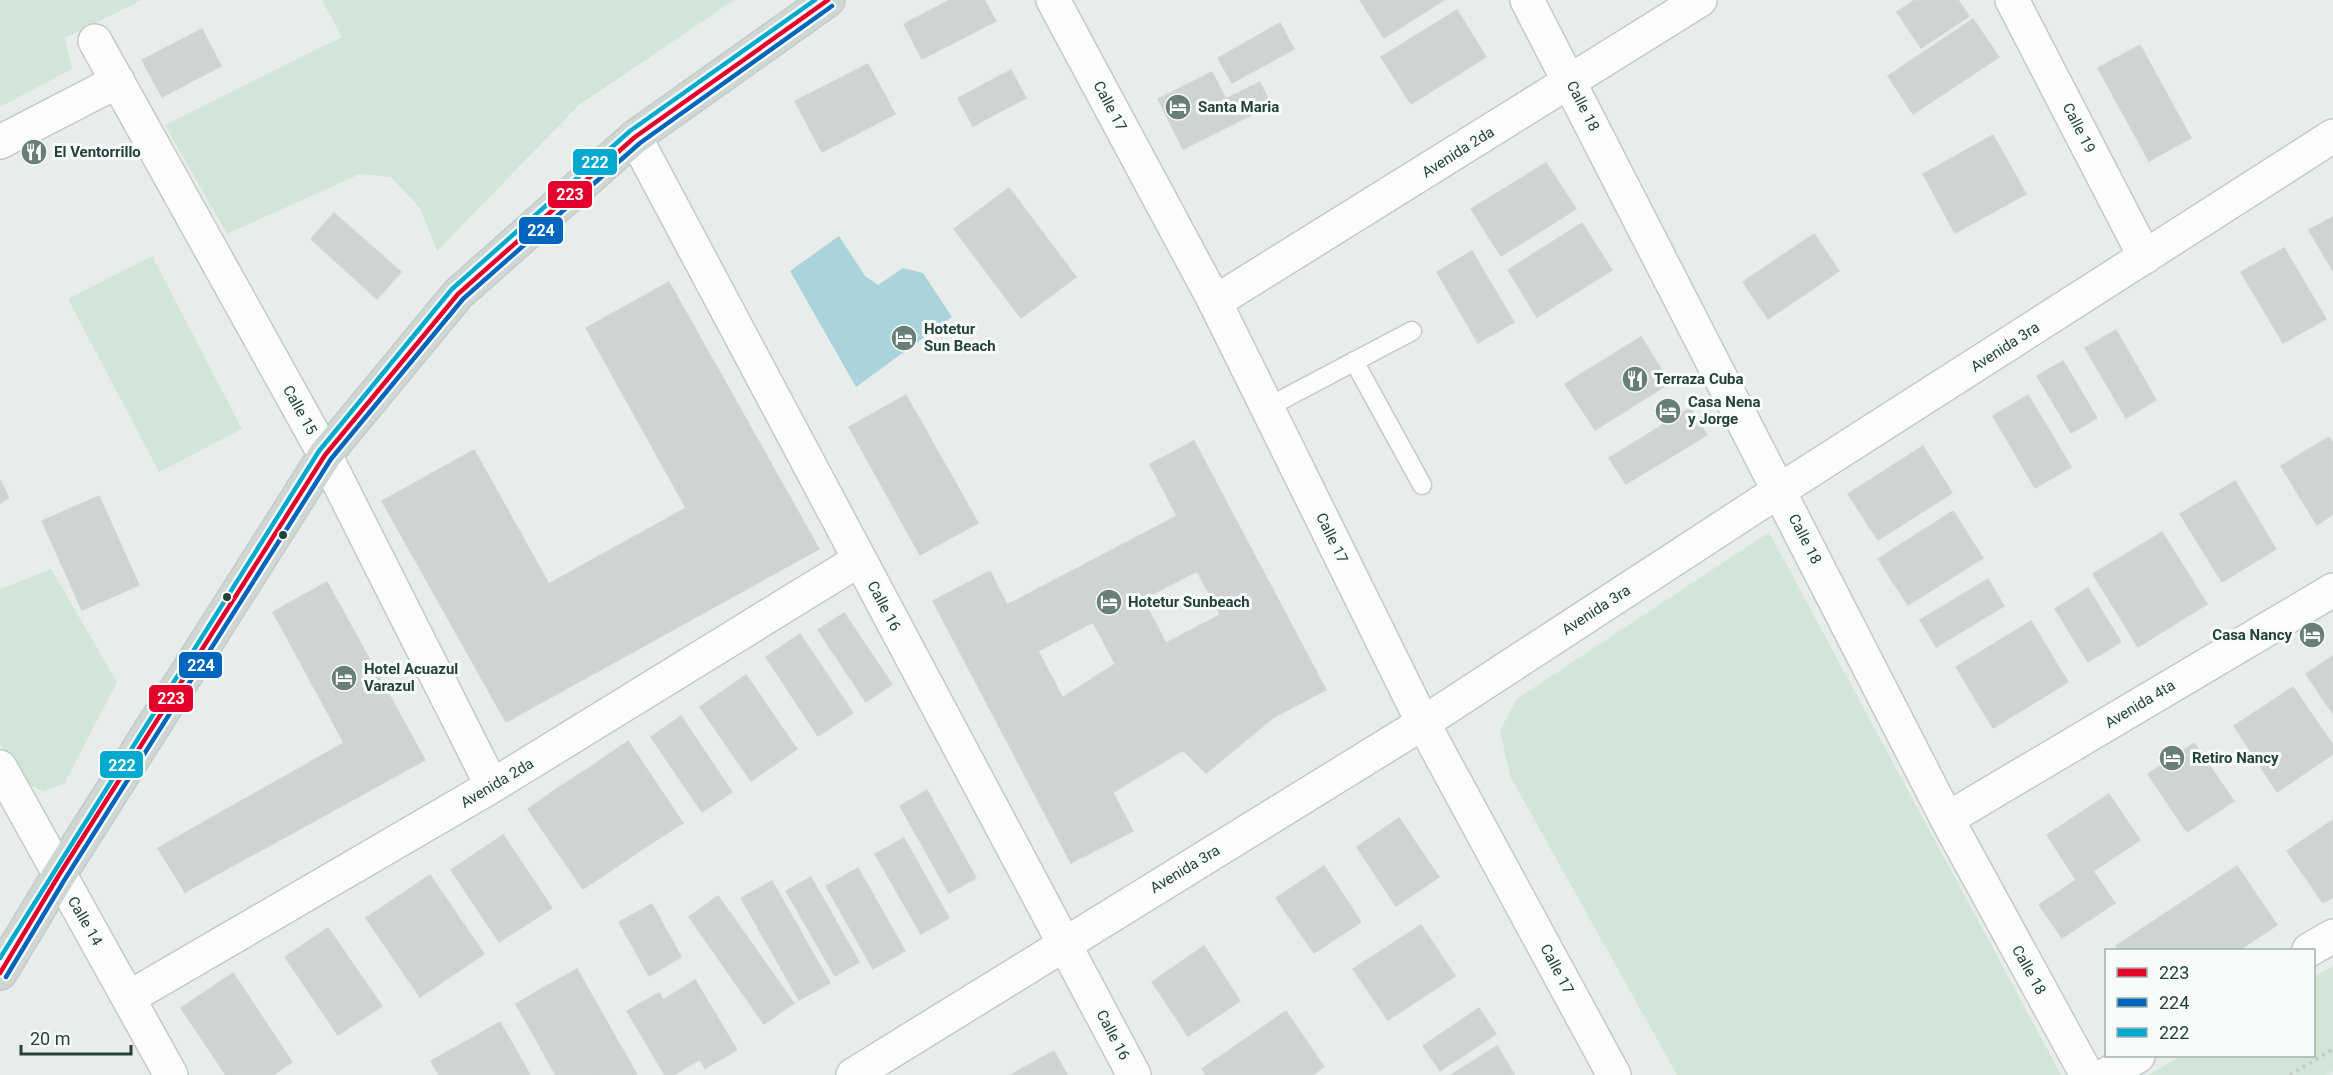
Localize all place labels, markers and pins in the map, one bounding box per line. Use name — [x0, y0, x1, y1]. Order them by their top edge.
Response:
hotel icon: Santa Maria — [1163, 92, 1193, 122]
place label: Santa Maria — [1198, 98, 1279, 116]
restaurant icon: El Ventorrillo — [19, 137, 49, 167]
place label: El Ventorrillo — [54, 143, 141, 161]
place label: Hotetur Sun Beach — [924, 320, 996, 355]
hotel icon: Hotetur Sun Beach — [889, 323, 919, 353]
restaurant icon: Terraza Cuba — [1620, 364, 1650, 394]
place label: Terraza Cuba — [1654, 370, 1744, 388]
place label: Casa Nena y Jorge — [1688, 393, 1760, 428]
hotel icon: Casa Nena y Jorge — [1653, 396, 1683, 426]
unlabelled marker — [277, 529, 289, 541]
hotel icon: Hotetur Sunbeach — [1094, 587, 1124, 617]
unlabelled marker — [221, 591, 233, 603]
place label: Hotetur Sunbeach — [1128, 593, 1250, 611]
hotel icon: Casa Nancy — [2297, 620, 2327, 650]
place label: Casa Nancy — [2212, 626, 2292, 644]
place label: Hotel Acuazul Varazul — [364, 660, 458, 695]
hotel icon: Hotel Acuazul Varazul — [329, 663, 359, 693]
hotel icon: Retiro Nancy — [2157, 743, 2187, 773]
place label: Retiro Nancy — [2192, 749, 2279, 767]

